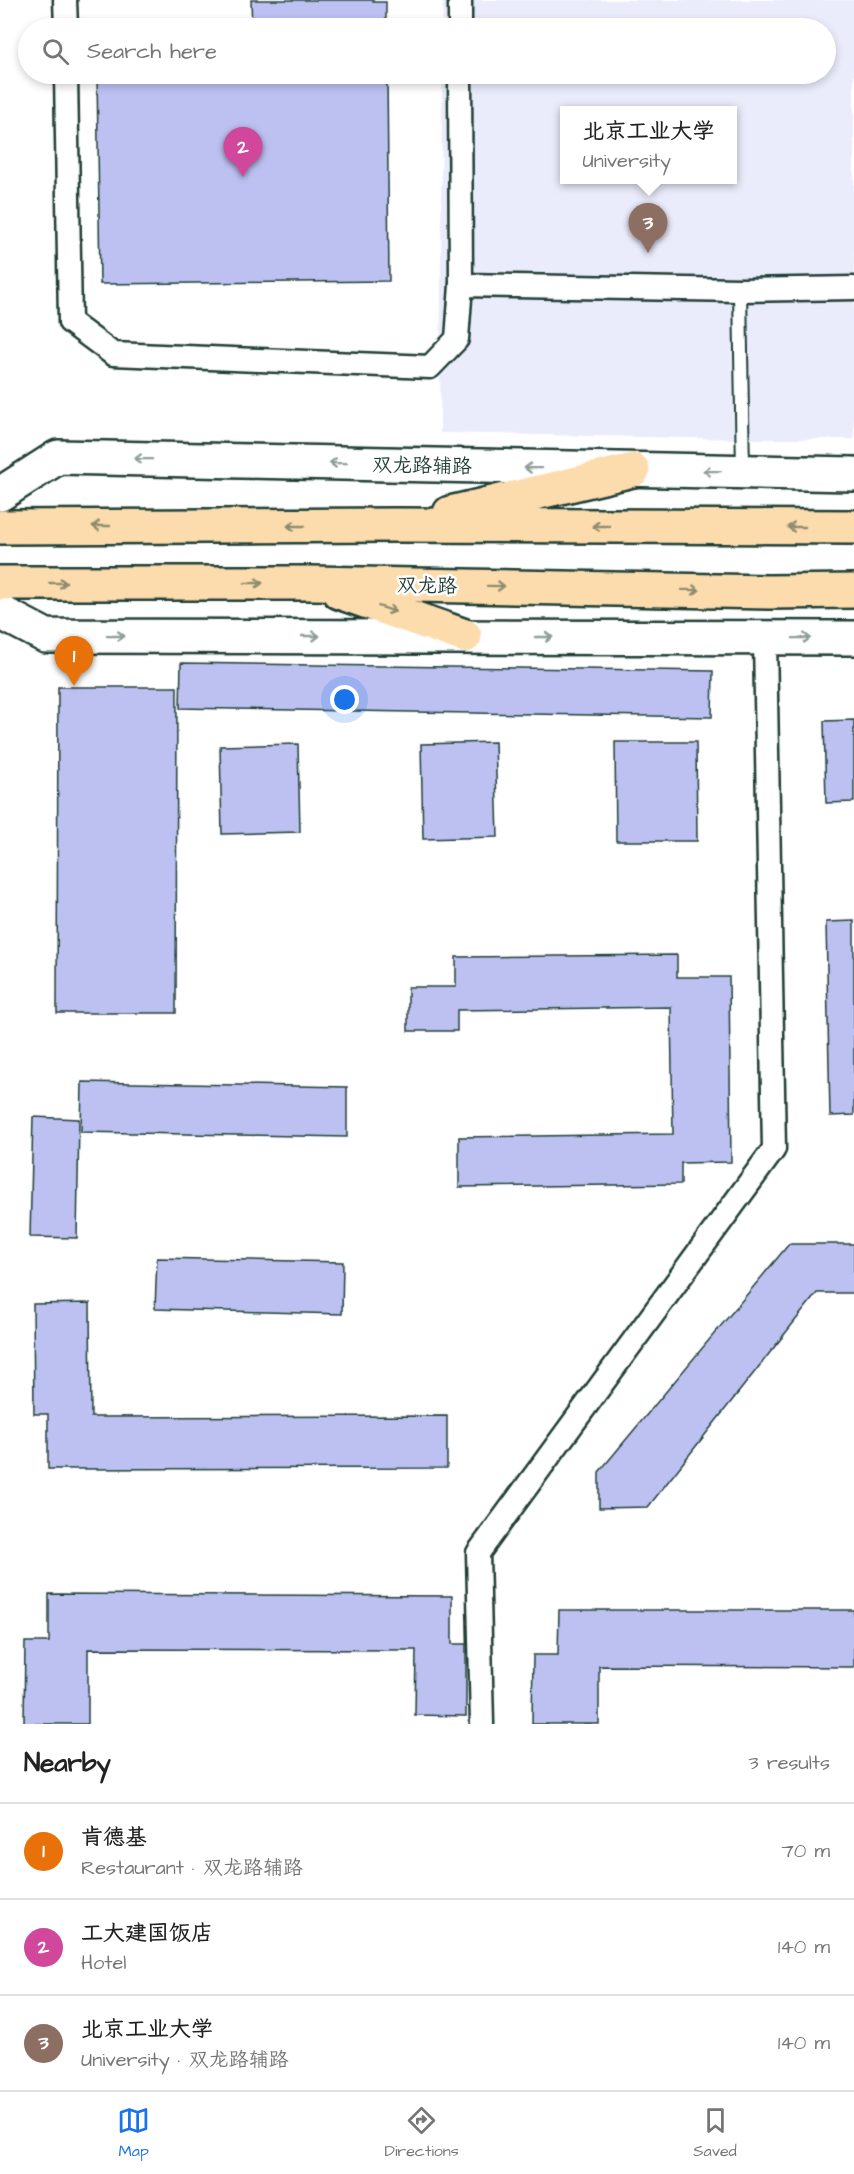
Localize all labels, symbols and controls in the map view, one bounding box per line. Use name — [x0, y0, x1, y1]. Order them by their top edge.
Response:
search box — [18, 18, 836, 84]
icon: search — [39, 35, 72, 68]
text: Search here — [87, 36, 217, 67]
popup — [560, 106, 737, 184]
text: 北京工业大学 — [582, 116, 715, 147]
pin: 2 — [224, 128, 262, 177]
text: University — [582, 147, 671, 175]
pin: 3 — [628, 204, 668, 253]
street label: 双龙路辅路 — [372, 451, 473, 481]
one-way arrow — [133, 453, 153, 465]
one-way arrow — [328, 458, 348, 469]
one-way arrow — [523, 462, 543, 474]
one-way arrow — [702, 465, 722, 477]
one-way arrow — [286, 520, 306, 532]
one-way arrow — [591, 520, 611, 532]
one-way arrow — [91, 521, 111, 532]
one-way arrow — [786, 521, 806, 533]
street label: 双龙路 — [397, 571, 458, 601]
one-way arrow — [48, 577, 68, 589]
one-way arrow — [243, 577, 263, 589]
one-way arrow — [486, 581, 506, 592]
one-way arrow — [681, 584, 701, 596]
one-way arrow — [377, 605, 396, 616]
one-way arrow — [105, 630, 125, 642]
one-way arrow — [300, 630, 320, 642]
one-way arrow — [534, 631, 554, 643]
one-way arrow — [792, 632, 812, 644]
pin: 1 — [54, 636, 94, 686]
your location — [330, 685, 359, 714]
text: Nearby — [24, 1745, 111, 1781]
text: 3 results — [748, 1749, 830, 1777]
text: 肯德基 — [81, 1822, 147, 1853]
text: 1 — [42, 1837, 45, 1865]
text: 70 m — [782, 1837, 830, 1865]
text: Restaurant · 双龙路辅路 — [81, 1854, 303, 1882]
text: 工大建国饭店 — [81, 1918, 213, 1949]
text: 2 — [38, 1933, 49, 1961]
text: 140 m — [778, 1933, 830, 1961]
text: Hotel — [81, 1949, 126, 1977]
text: 北京工业大学 — [81, 2014, 213, 2045]
text: 3 — [38, 2029, 49, 2057]
text: 140 m — [778, 2029, 830, 2057]
text: University · 双龙路辅路 — [81, 2046, 288, 2074]
tab: Map — [117, 2104, 150, 2162]
tab: Directions — [385, 2104, 459, 2162]
tab: Saved — [693, 2104, 737, 2162]

